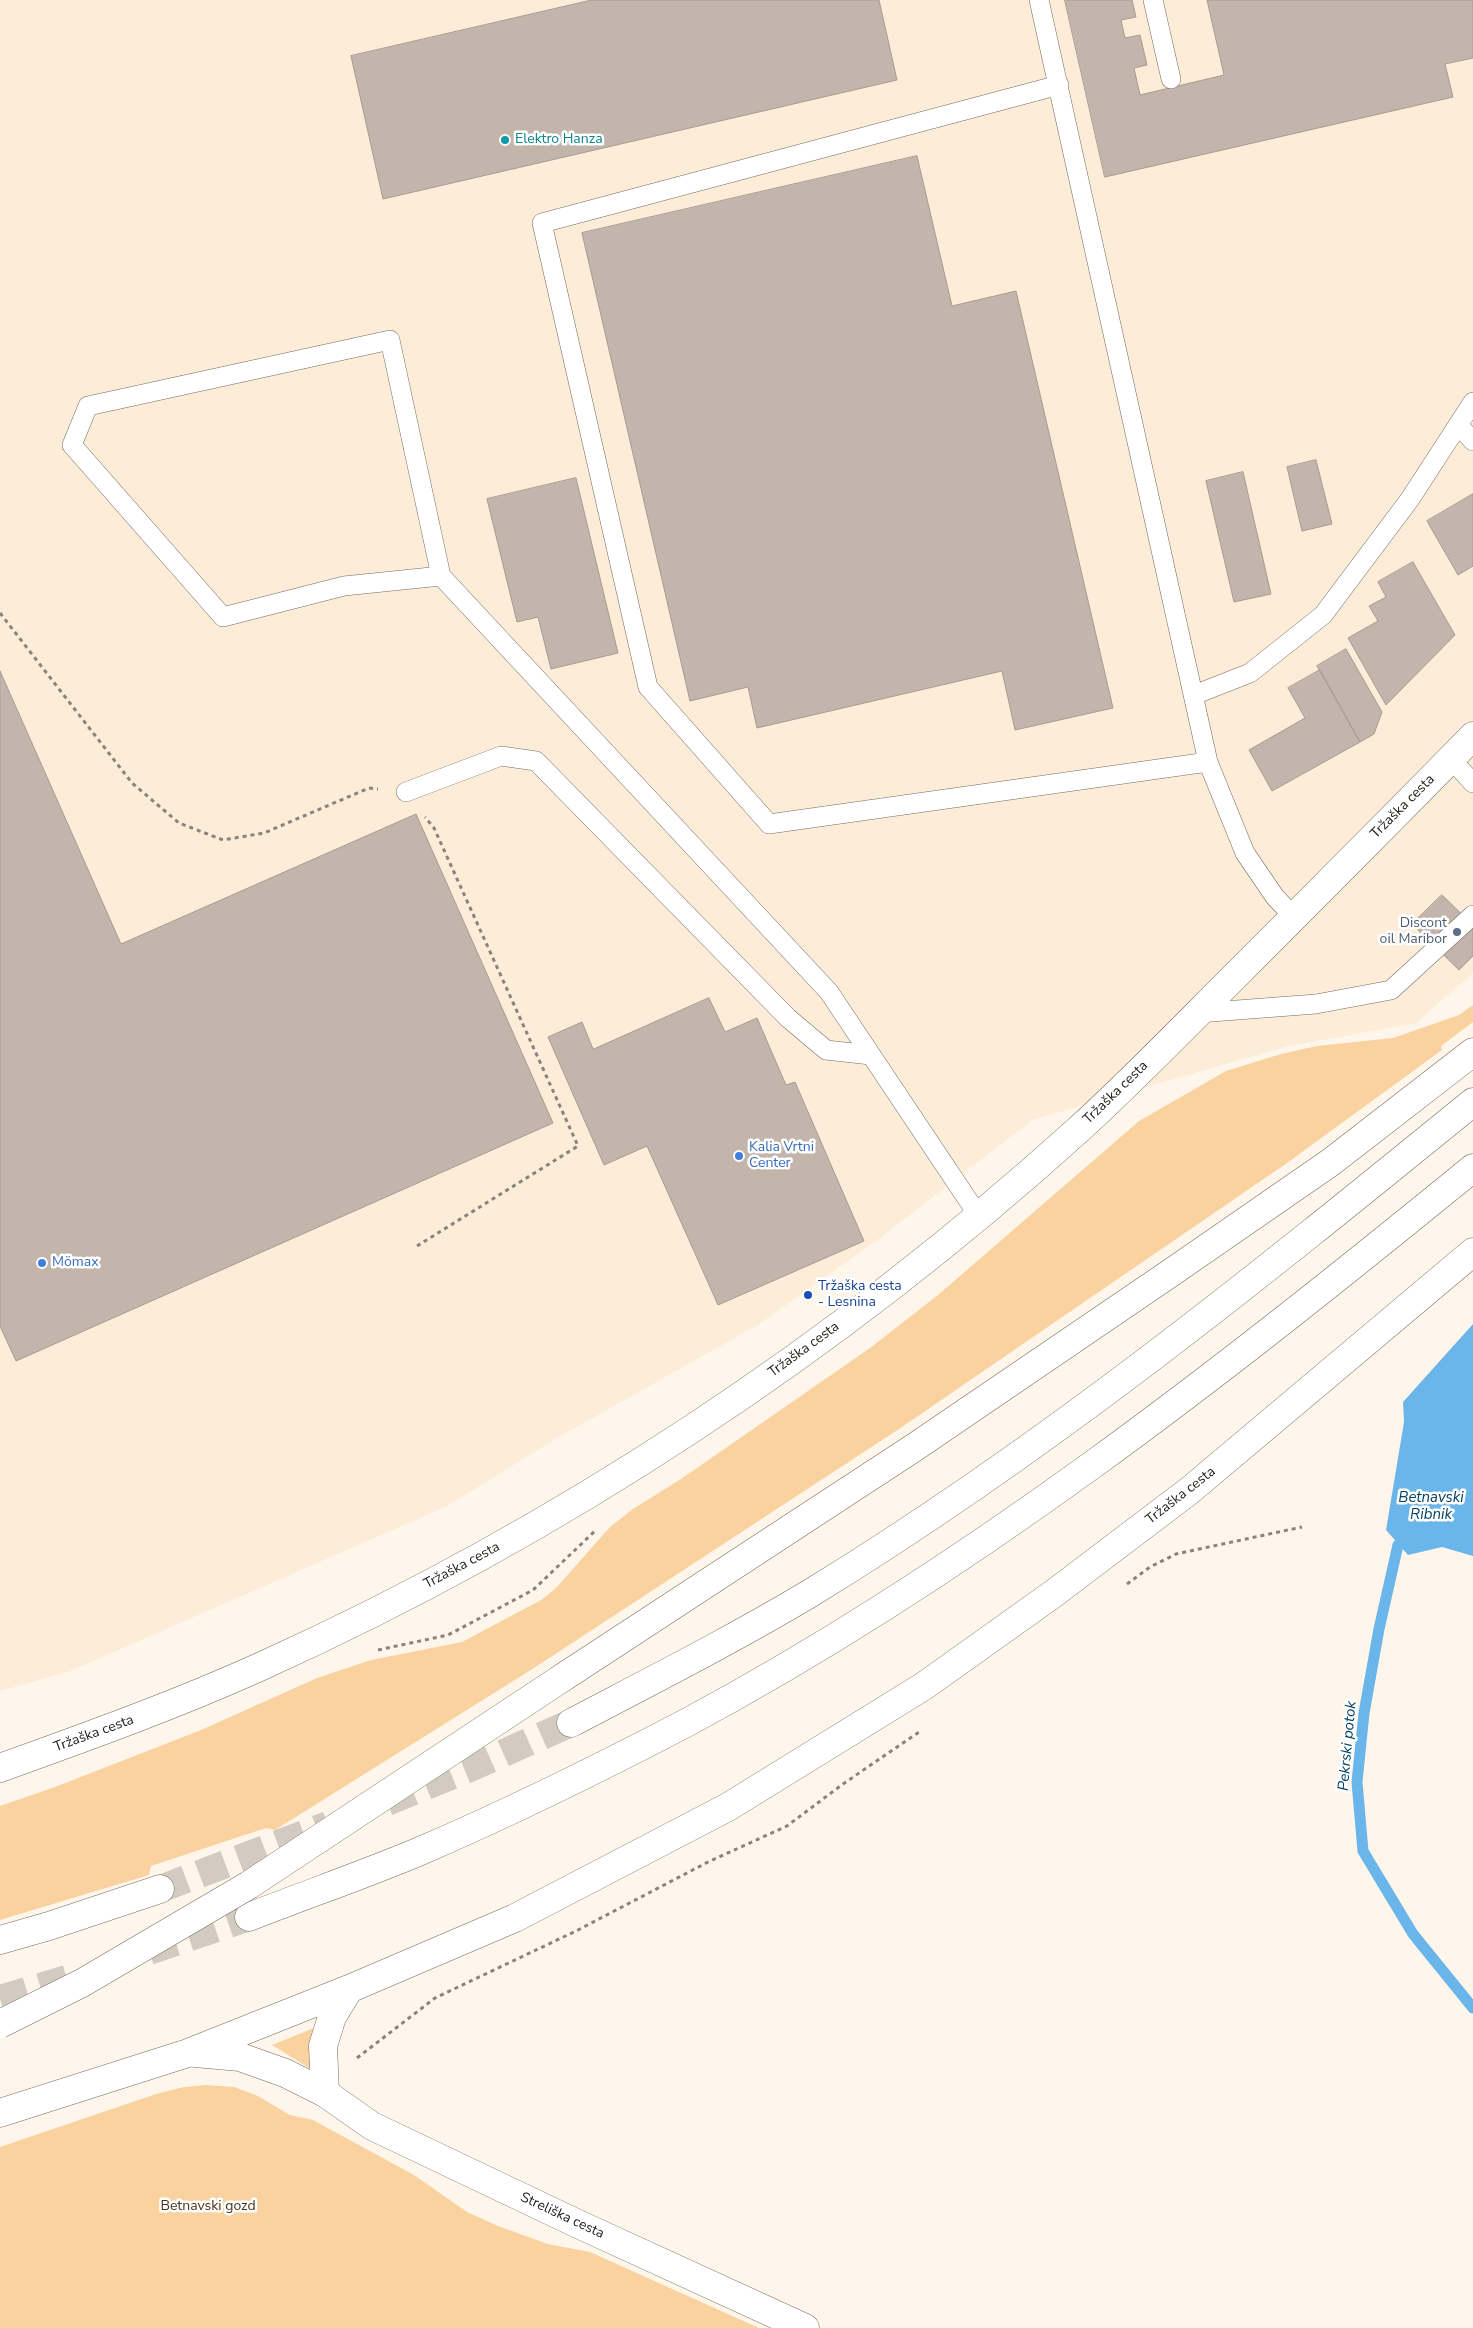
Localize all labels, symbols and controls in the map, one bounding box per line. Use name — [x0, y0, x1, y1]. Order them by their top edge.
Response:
place label: Elektro Hanza — [515, 132, 603, 148]
marker: Elektro Hanza — [499, 134, 511, 146]
street label: Tržaška cesta — [1367, 771, 1439, 843]
place label: Discont oil Maribor — [1380, 916, 1447, 949]
marker: Discont oil Maribor — [1451, 926, 1463, 938]
street label: Tržaška cesta — [1080, 1058, 1152, 1128]
place label: Kalia Vrtni Center — [749, 1140, 814, 1172]
marker: Kalia Vrtni Center — [733, 1150, 745, 1162]
place label: Mömax — [52, 1255, 99, 1271]
marker: Mömax — [36, 1257, 48, 1269]
place label: Tržaška cesta - Lesnina — [818, 1279, 902, 1311]
marker: Tržaška cesta - Lesnina — [802, 1289, 814, 1301]
street label: Tržaška cesta — [765, 1319, 843, 1381]
street label: Tržaška cesta — [1143, 1464, 1219, 1528]
water label: Betnavski Ribnik — [1398, 1489, 1464, 1524]
street label: Tržaška cesta — [421, 1539, 503, 1593]
water label: Pekrski potok — [1335, 1700, 1361, 1792]
street label: Tržaška cesta — [52, 1712, 136, 1756]
street label: Streliška cesta — [517, 2189, 607, 2243]
park label: Betnavski gozd — [160, 2199, 256, 2215]

